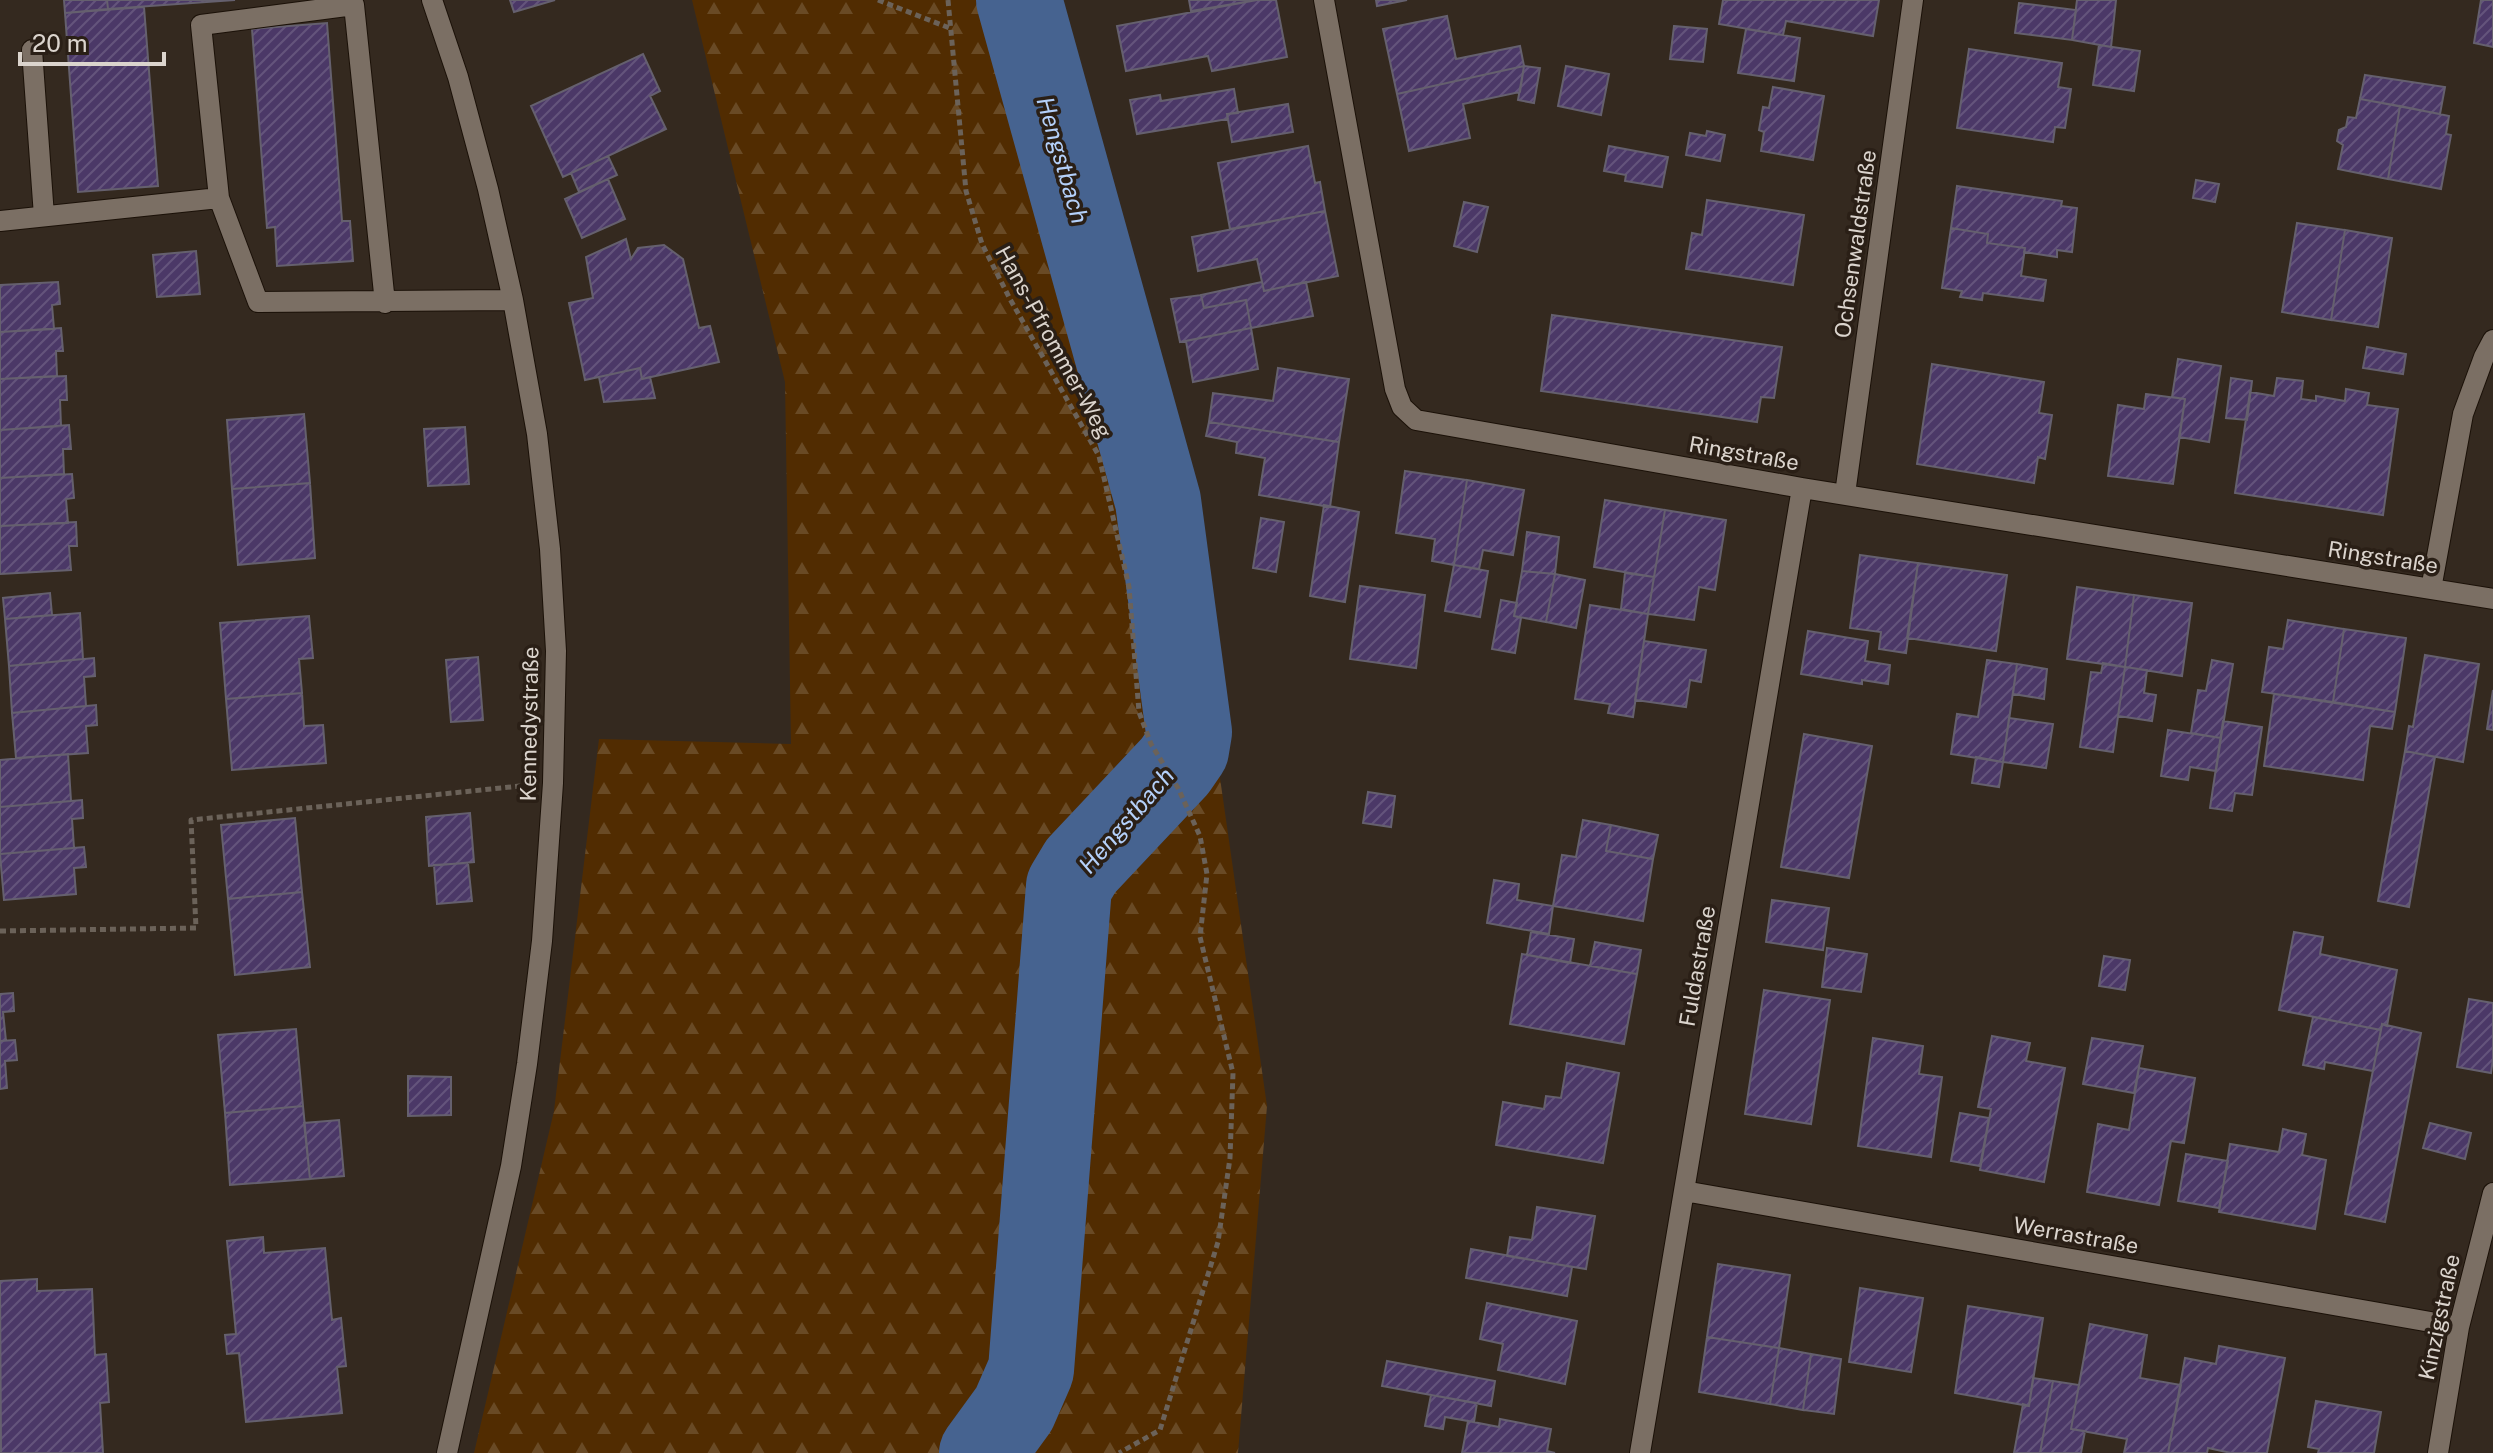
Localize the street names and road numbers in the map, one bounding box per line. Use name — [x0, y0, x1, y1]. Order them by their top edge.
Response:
street label: Ochsenwaldstraße — [1829, 148, 1881, 340]
street label: Hans-Pfrommer-Weg — [990, 241, 1118, 443]
street label: Ringstraße — [1687, 431, 1801, 475]
street label: Ringstraße — [2326, 535, 2440, 579]
street label: Kennedystraße — [515, 646, 543, 802]
street label: Fuldastraße — [1674, 904, 1720, 1028]
street label: Werrastraße — [2011, 1211, 2141, 1259]
street label: Kinzigstraße — [2413, 1252, 2465, 1382]

